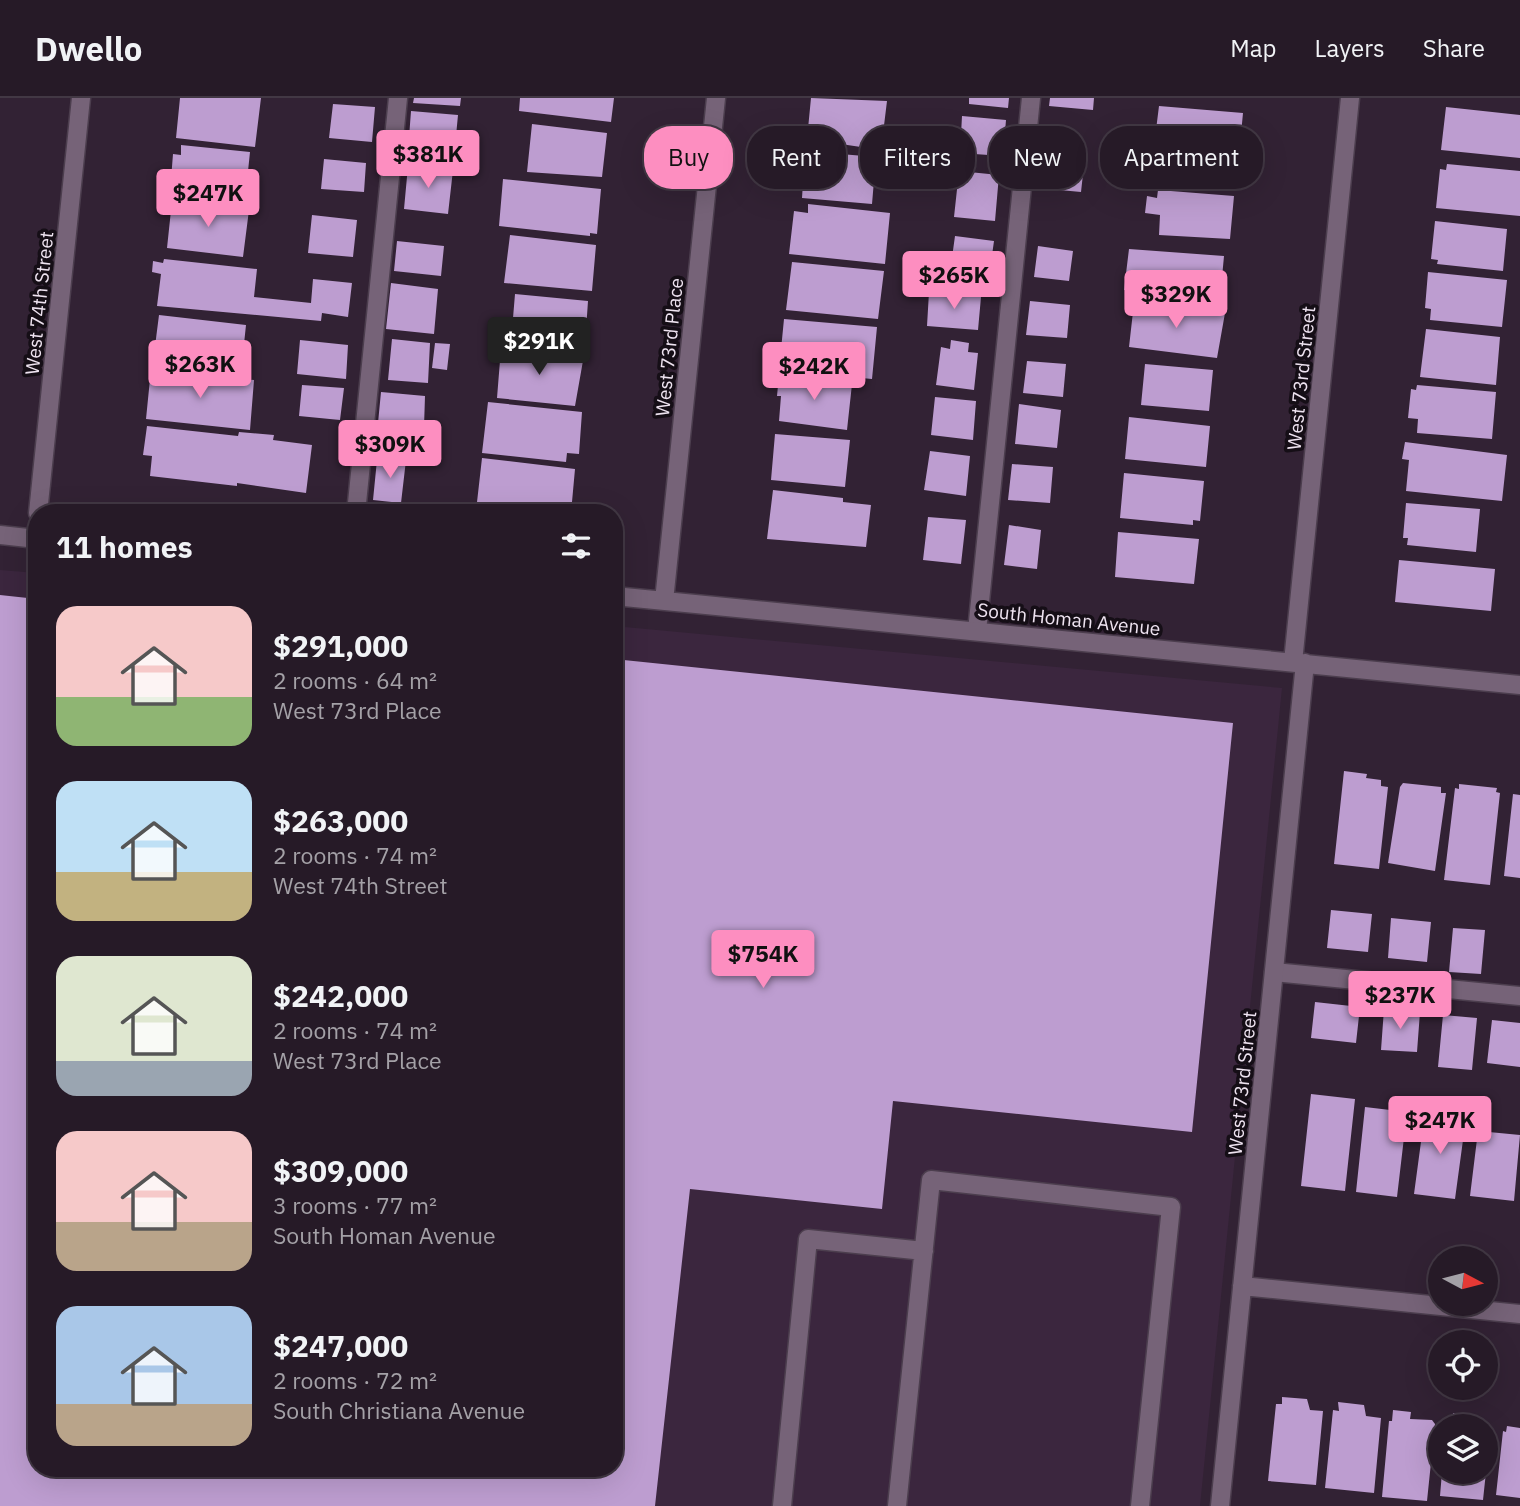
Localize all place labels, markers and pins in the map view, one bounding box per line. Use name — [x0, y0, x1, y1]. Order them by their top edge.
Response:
pin: $381K — [379, 130, 477, 190]
pin: $247K — [159, 170, 257, 229]
pin: $265K — [905, 252, 1003, 311]
pin: $329K — [1127, 271, 1225, 330]
pin: $291K — [490, 317, 588, 377]
pin: $263K — [151, 341, 249, 400]
pin: $242K — [765, 342, 863, 402]
pin: $309K — [341, 420, 439, 480]
pin: $754K — [714, 930, 812, 990]
pin: $237K — [1351, 972, 1449, 1031]
pin: $247K — [1391, 1096, 1489, 1156]

